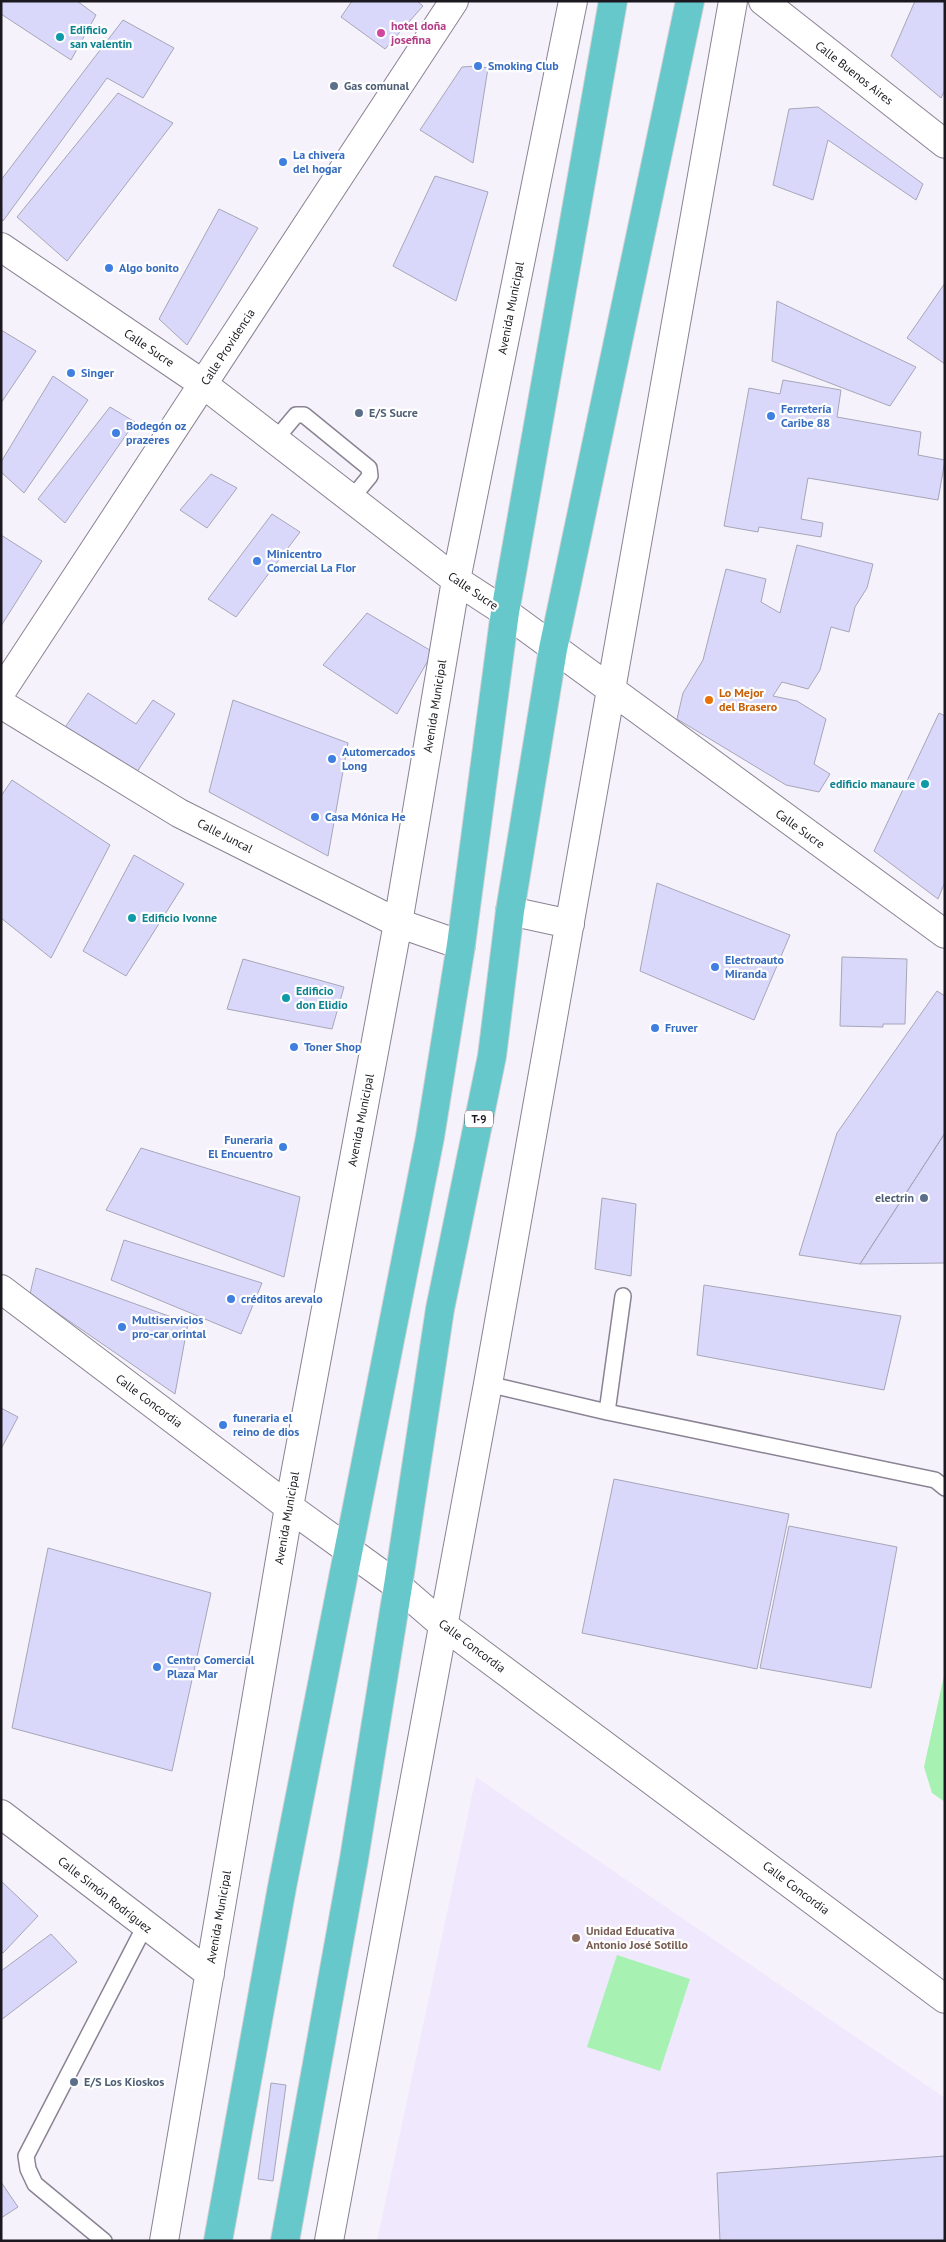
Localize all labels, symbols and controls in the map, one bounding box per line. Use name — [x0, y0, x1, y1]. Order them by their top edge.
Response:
place label: hotel doña josefina — [390, 18, 446, 47]
place label: Edificio san valentin — [70, 22, 132, 51]
marker: hotel doña josefina — [375, 27, 387, 39]
marker: Edificio san valentin — [54, 31, 66, 43]
street label: Calle Buenos Aires — [812, 38, 896, 108]
place label: Smoking Club — [488, 58, 559, 73]
marker: Smoking Club — [472, 60, 484, 72]
place label: Gas comunal — [344, 78, 409, 93]
marker: Gas comunal — [328, 80, 340, 92]
place label: La chivera del hogar — [293, 147, 345, 176]
marker: La chivera del hogar — [277, 156, 289, 168]
place label: Algo bonito — [119, 260, 179, 275]
street label: Avenida Municipal — [494, 260, 527, 356]
marker: Algo bonito — [103, 262, 115, 274]
street label: Calle Providencia — [197, 306, 258, 388]
street label: Calle Sucre — [121, 325, 177, 370]
place label: Singer — [81, 365, 115, 380]
marker: Singer — [65, 367, 77, 379]
place label: Ferretería Caribe 88 — [781, 401, 831, 430]
place label: E/S Sucre — [369, 405, 418, 420]
marker: E/S Sucre — [353, 407, 365, 419]
marker: Ferretería Caribe 88 — [765, 410, 777, 422]
place label: Bodegón oz prazeres — [126, 418, 187, 447]
marker: Bodegón oz prazeres — [110, 427, 122, 439]
place label: Minicentro Comercial La Flor — [267, 546, 357, 575]
marker: Minicentro Comercial La Flor — [251, 555, 263, 567]
street label: Calle Sucre — [445, 568, 501, 613]
street label: Avenida Municipal — [420, 658, 449, 754]
place label: Lo Mejor del Brasero — [719, 685, 778, 714]
marker: Lo Mejor del Brasero — [703, 694, 715, 706]
place label: Automercados Long — [342, 744, 415, 773]
marker: Automercados Long — [326, 753, 338, 765]
place label: edificio manaure — [830, 776, 915, 791]
marker: edificio manaure — [919, 778, 931, 790]
street label: Calle Sucre — [773, 806, 828, 852]
place label: Casa Mónica He — [325, 809, 406, 824]
marker: Casa Mónica He — [309, 811, 321, 823]
street label: Calle Juncal — [195, 815, 256, 856]
place label: Edificio Ivonne — [142, 910, 217, 925]
marker: Edificio Ivonne — [126, 912, 138, 924]
place label: Electroauto Miranda — [725, 952, 784, 981]
marker: Electroauto Miranda — [709, 961, 721, 973]
place label: Edificio don Elidio — [296, 983, 348, 1012]
marker: Edificio don Elidio — [280, 992, 292, 1004]
place label: Fruver — [665, 1020, 699, 1035]
marker: Fruver — [649, 1022, 661, 1034]
place label: Toner Shop — [304, 1039, 362, 1054]
marker: Toner Shop — [288, 1041, 300, 1053]
street label: Avenida Municipal — [344, 1072, 377, 1168]
road number: T-9 — [465, 1110, 493, 1128]
place label: Funeraria El Encuentro — [208, 1132, 274, 1161]
marker: Funeraria El Encuentro — [277, 1141, 289, 1153]
place label: electrin — [875, 1190, 914, 1205]
marker: electrin — [918, 1192, 930, 1204]
place label: créditos arevalo — [241, 1291, 323, 1306]
marker: créditos arevalo — [225, 1293, 237, 1305]
place label: Multiservicios pro-car orintal — [132, 1312, 206, 1341]
marker: Multiservicios pro-car orintal — [116, 1321, 128, 1333]
street label: Calle Concordia — [113, 1371, 186, 1431]
place label: funeraria el reino de dios — [233, 1410, 299, 1439]
marker: funeraria el reino de dios — [217, 1419, 229, 1431]
street label: Avenida Municipal — [271, 1470, 302, 1566]
street label: Calle Concordia — [436, 1616, 509, 1676]
place label: Centro Comercial Plaza Mar — [167, 1652, 255, 1681]
marker: Centro Comercial Plaza Mar — [151, 1661, 163, 1673]
street label: Calle Simón Rodríguez — [55, 1853, 155, 1936]
street label: Calle Concordia — [760, 1858, 833, 1918]
street label: Avenida Municipal — [203, 1869, 234, 1965]
place label: Unidad Educativa Antonio José Sotillo — [586, 1923, 689, 1952]
marker: Unidad Educativa Antonio José Sotillo — [570, 1932, 582, 1944]
place label: E/S Los Kioskos — [84, 2074, 164, 2089]
marker: E/S Los Kioskos — [68, 2076, 80, 2088]

